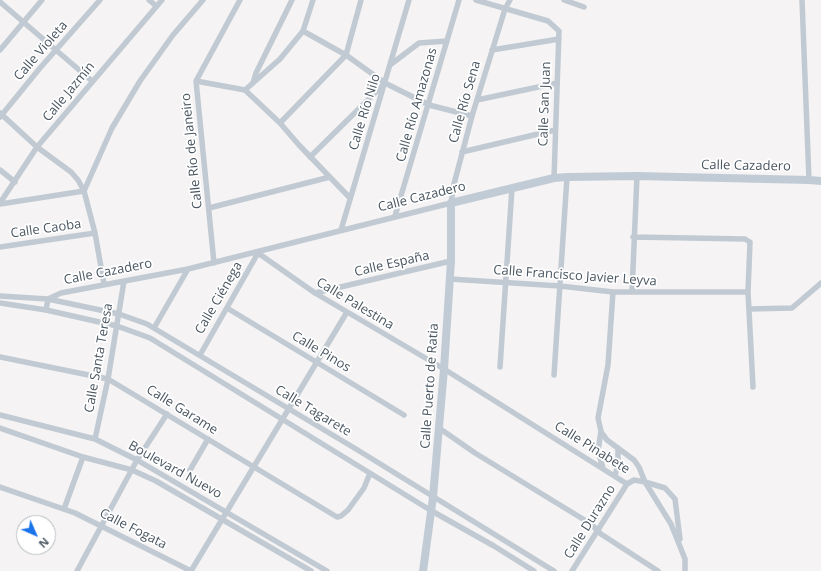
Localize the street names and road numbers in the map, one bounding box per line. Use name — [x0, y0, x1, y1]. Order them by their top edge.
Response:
street label: Calle Violeta — [11, 18, 71, 84]
street label: Calle Río Amazonas — [393, 46, 441, 164]
street label: Calle Jazmín — [40, 59, 98, 125]
street label: Calle Río Sena — [446, 59, 484, 145]
street label: Calle San Juan — [536, 61, 554, 147]
street label: Calle Río Nilo — [346, 72, 384, 152]
street label: Calle Río de Janeiro — [178, 92, 206, 210]
street label: Calle Cazadero — [701, 157, 791, 175]
street label: Calle Cazadero — [377, 179, 467, 215]
street label: Calle Caoba — [10, 216, 82, 242]
street label: Calle España — [353, 248, 431, 280]
street label: Calle Cazadero — [62, 256, 154, 288]
street label: Calle Ciénega — [192, 259, 246, 337]
street label: Calle Francisco Javier Leyva — [493, 263, 657, 289]
street label: Calle Palestina — [313, 275, 397, 333]
street label: Calle Santa Teresa — [82, 302, 116, 414]
street label: Calle Puerto de Ratia — [418, 323, 442, 449]
street label: Calle Pinos — [289, 328, 353, 376]
street label: Calle Garame — [143, 382, 221, 438]
street label: Calle Tagarete — [272, 382, 354, 440]
street label: Calle Pinabete — [551, 419, 633, 477]
street label: Boulevard Nuevo — [126, 438, 224, 502]
street label: Calle Durazno — [561, 482, 619, 562]
street label: Calle Fogata — [97, 505, 169, 553]

